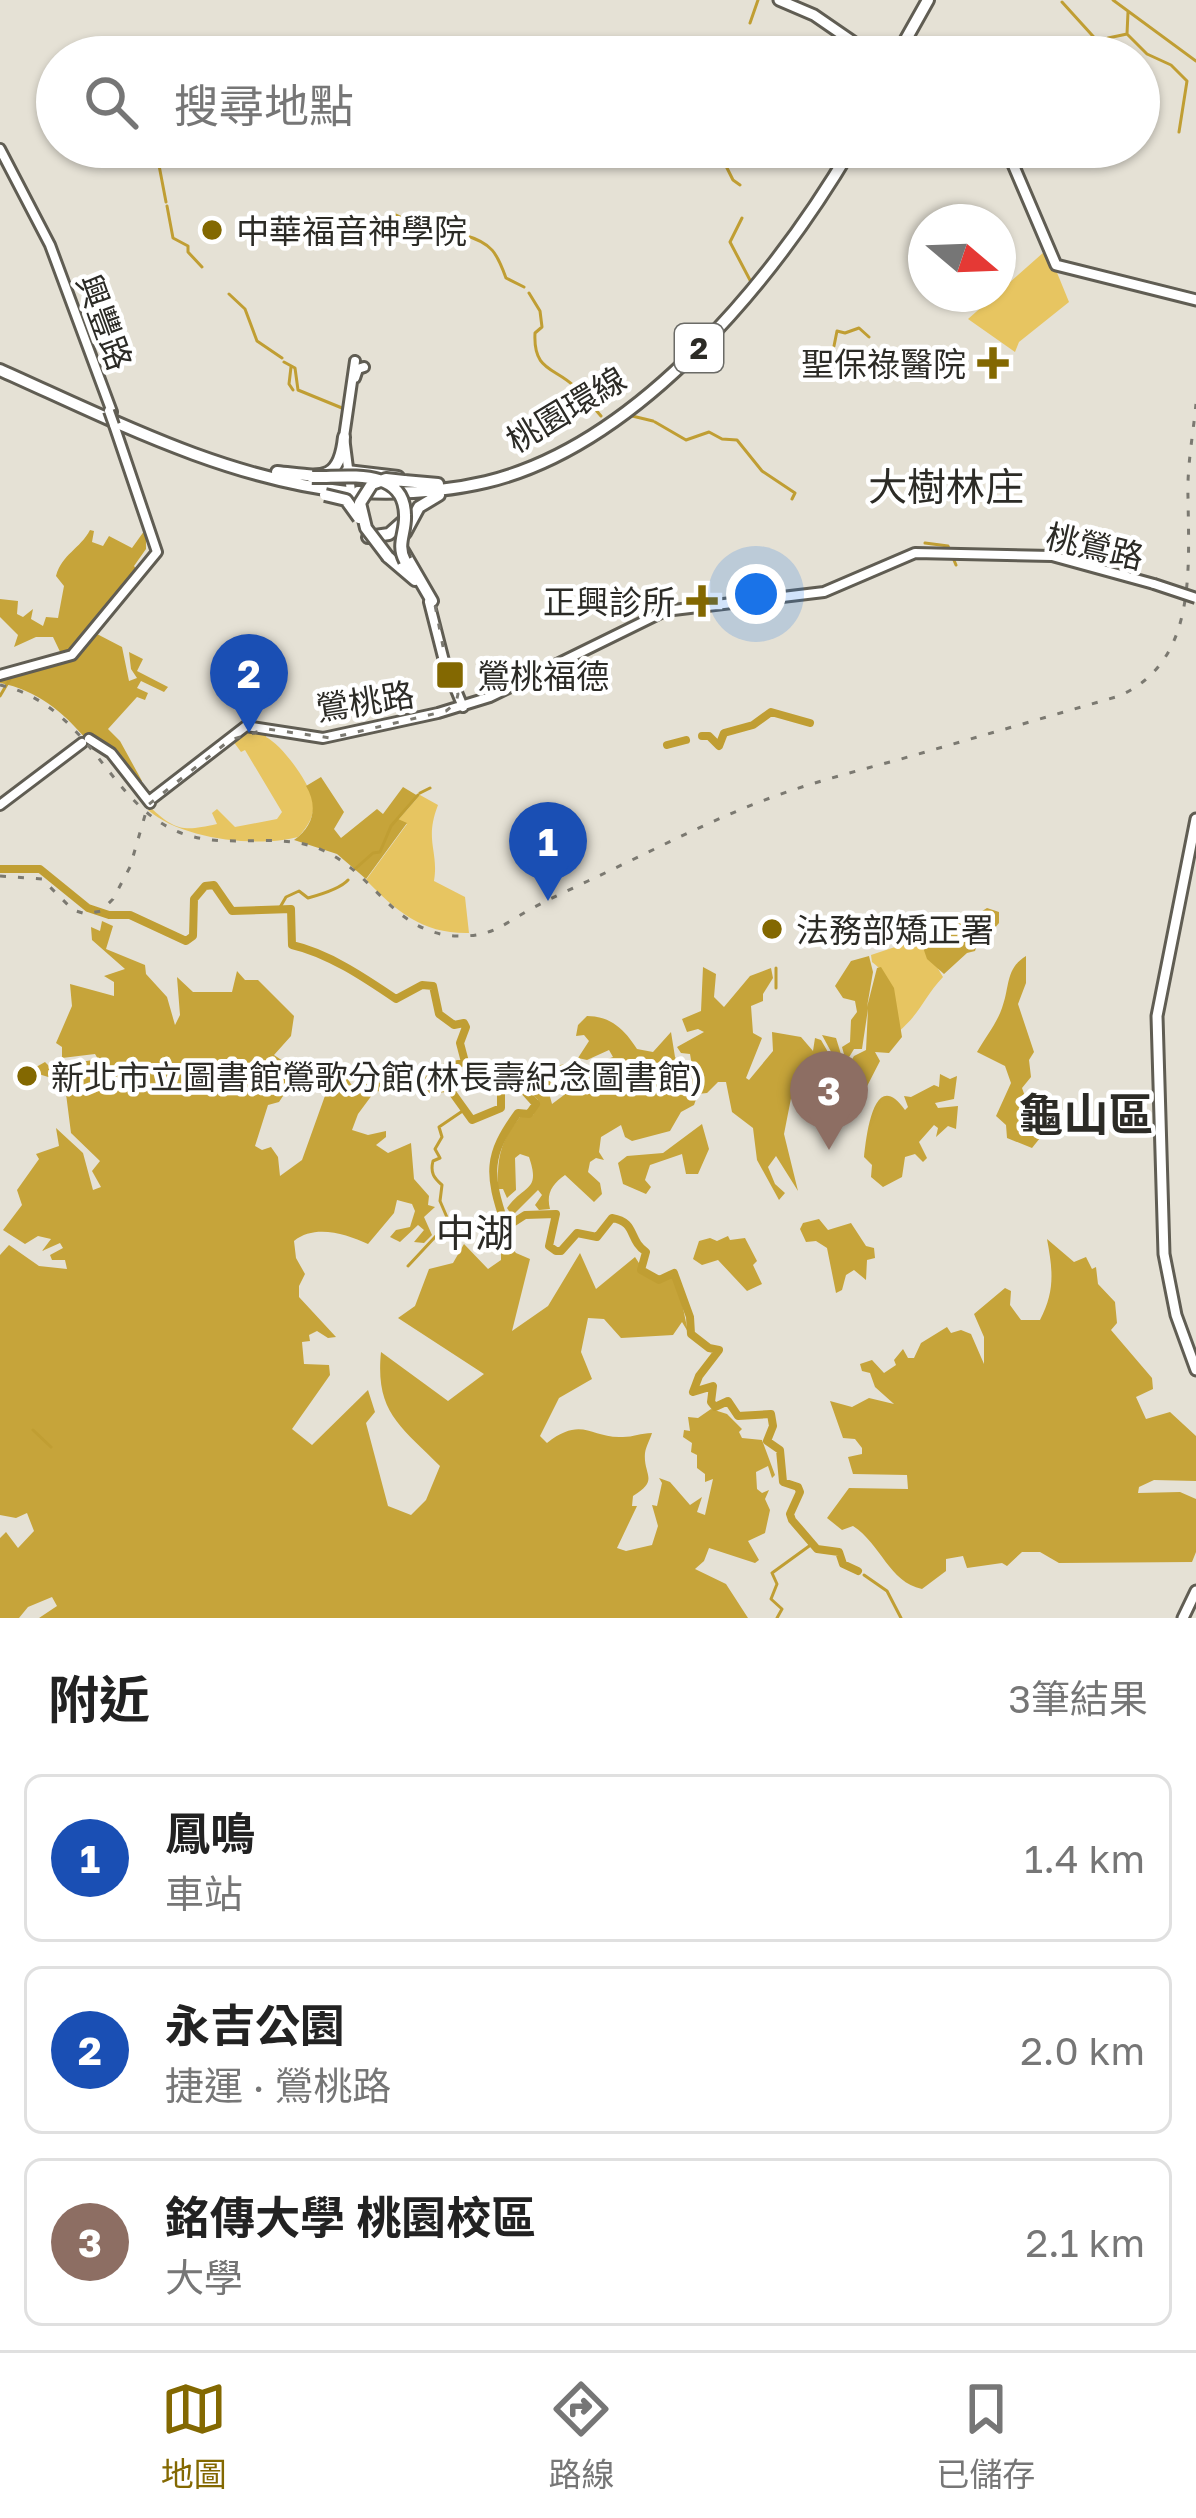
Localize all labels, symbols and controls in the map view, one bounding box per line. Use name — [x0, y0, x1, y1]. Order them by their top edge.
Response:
search box — [36, 36, 1160, 168]
icon: search — [78, 69, 144, 135]
text: 搜尋地點 — [174, 78, 354, 132]
north arrow — [908, 204, 1016, 312]
place label: 中華福音神學院 — [236, 211, 467, 250]
marker: 中華福音神學院 — [199, 217, 225, 243]
street label: 興豐路 — [70, 269, 140, 375]
road number: 2 — [675, 324, 723, 372]
place label: 聖保祿醫院 — [801, 344, 966, 383]
marker: 聖保祿醫院 — [977, 347, 1009, 379]
street label: 桃園環線 — [499, 358, 633, 460]
district label: 大樹林庄 — [868, 463, 1024, 510]
street label: 桃鶯路 — [1042, 516, 1148, 576]
your location — [726, 564, 786, 624]
place label: 正興診所 — [543, 582, 675, 621]
marker: 正興診所 — [686, 585, 718, 617]
pin: 2 — [210, 634, 288, 733]
place label: 鶯桃福德 — [477, 656, 609, 695]
marker: 鶯桃福德 — [434, 659, 466, 691]
street label: 鶯桃路 — [313, 674, 417, 728]
pin: 1 — [509, 802, 587, 901]
place label: 法務部矯正署 — [796, 910, 994, 949]
marker: 法務部矯正署 — [759, 916, 785, 942]
pin: 3 — [790, 1051, 868, 1150]
place label: 新北市立圖書館鶯歌分館(林長壽紀念圖書館) — [51, 1057, 703, 1096]
marker: 新北市立圖書館鶯歌分館(林長壽紀念圖書館) — [14, 1063, 40, 1089]
district label: 龜山區 — [1018, 1087, 1154, 1141]
district label: 中湖 — [436, 1209, 514, 1256]
text: 附近 — [48, 1668, 150, 1729]
text: 3筆結果 — [1008, 1675, 1148, 1722]
text: 鳳鳴 — [165, 1806, 255, 1860]
text: 1 — [80, 1835, 100, 1882]
text: 1.4 km — [1024, 1835, 1145, 1882]
text: 車站 — [165, 1870, 243, 1917]
text: 永吉公園 — [165, 1998, 345, 2052]
text: 2 — [78, 2027, 102, 2074]
text: 2.0 km — [1020, 2027, 1145, 2074]
text: 捷運 · 鶯桃路 — [165, 2062, 391, 2109]
text: 銘傳大學 桃園校區 — [165, 2190, 536, 2244]
text: 3 — [78, 2219, 102, 2266]
text: 2.1 km — [1025, 2219, 1145, 2266]
text: 大學 — [165, 2254, 243, 2301]
tab: 地圖 — [161, 2376, 227, 2496]
tab: 路線 — [548, 2376, 614, 2496]
tab: 已儲存 — [936, 2376, 1035, 2496]

